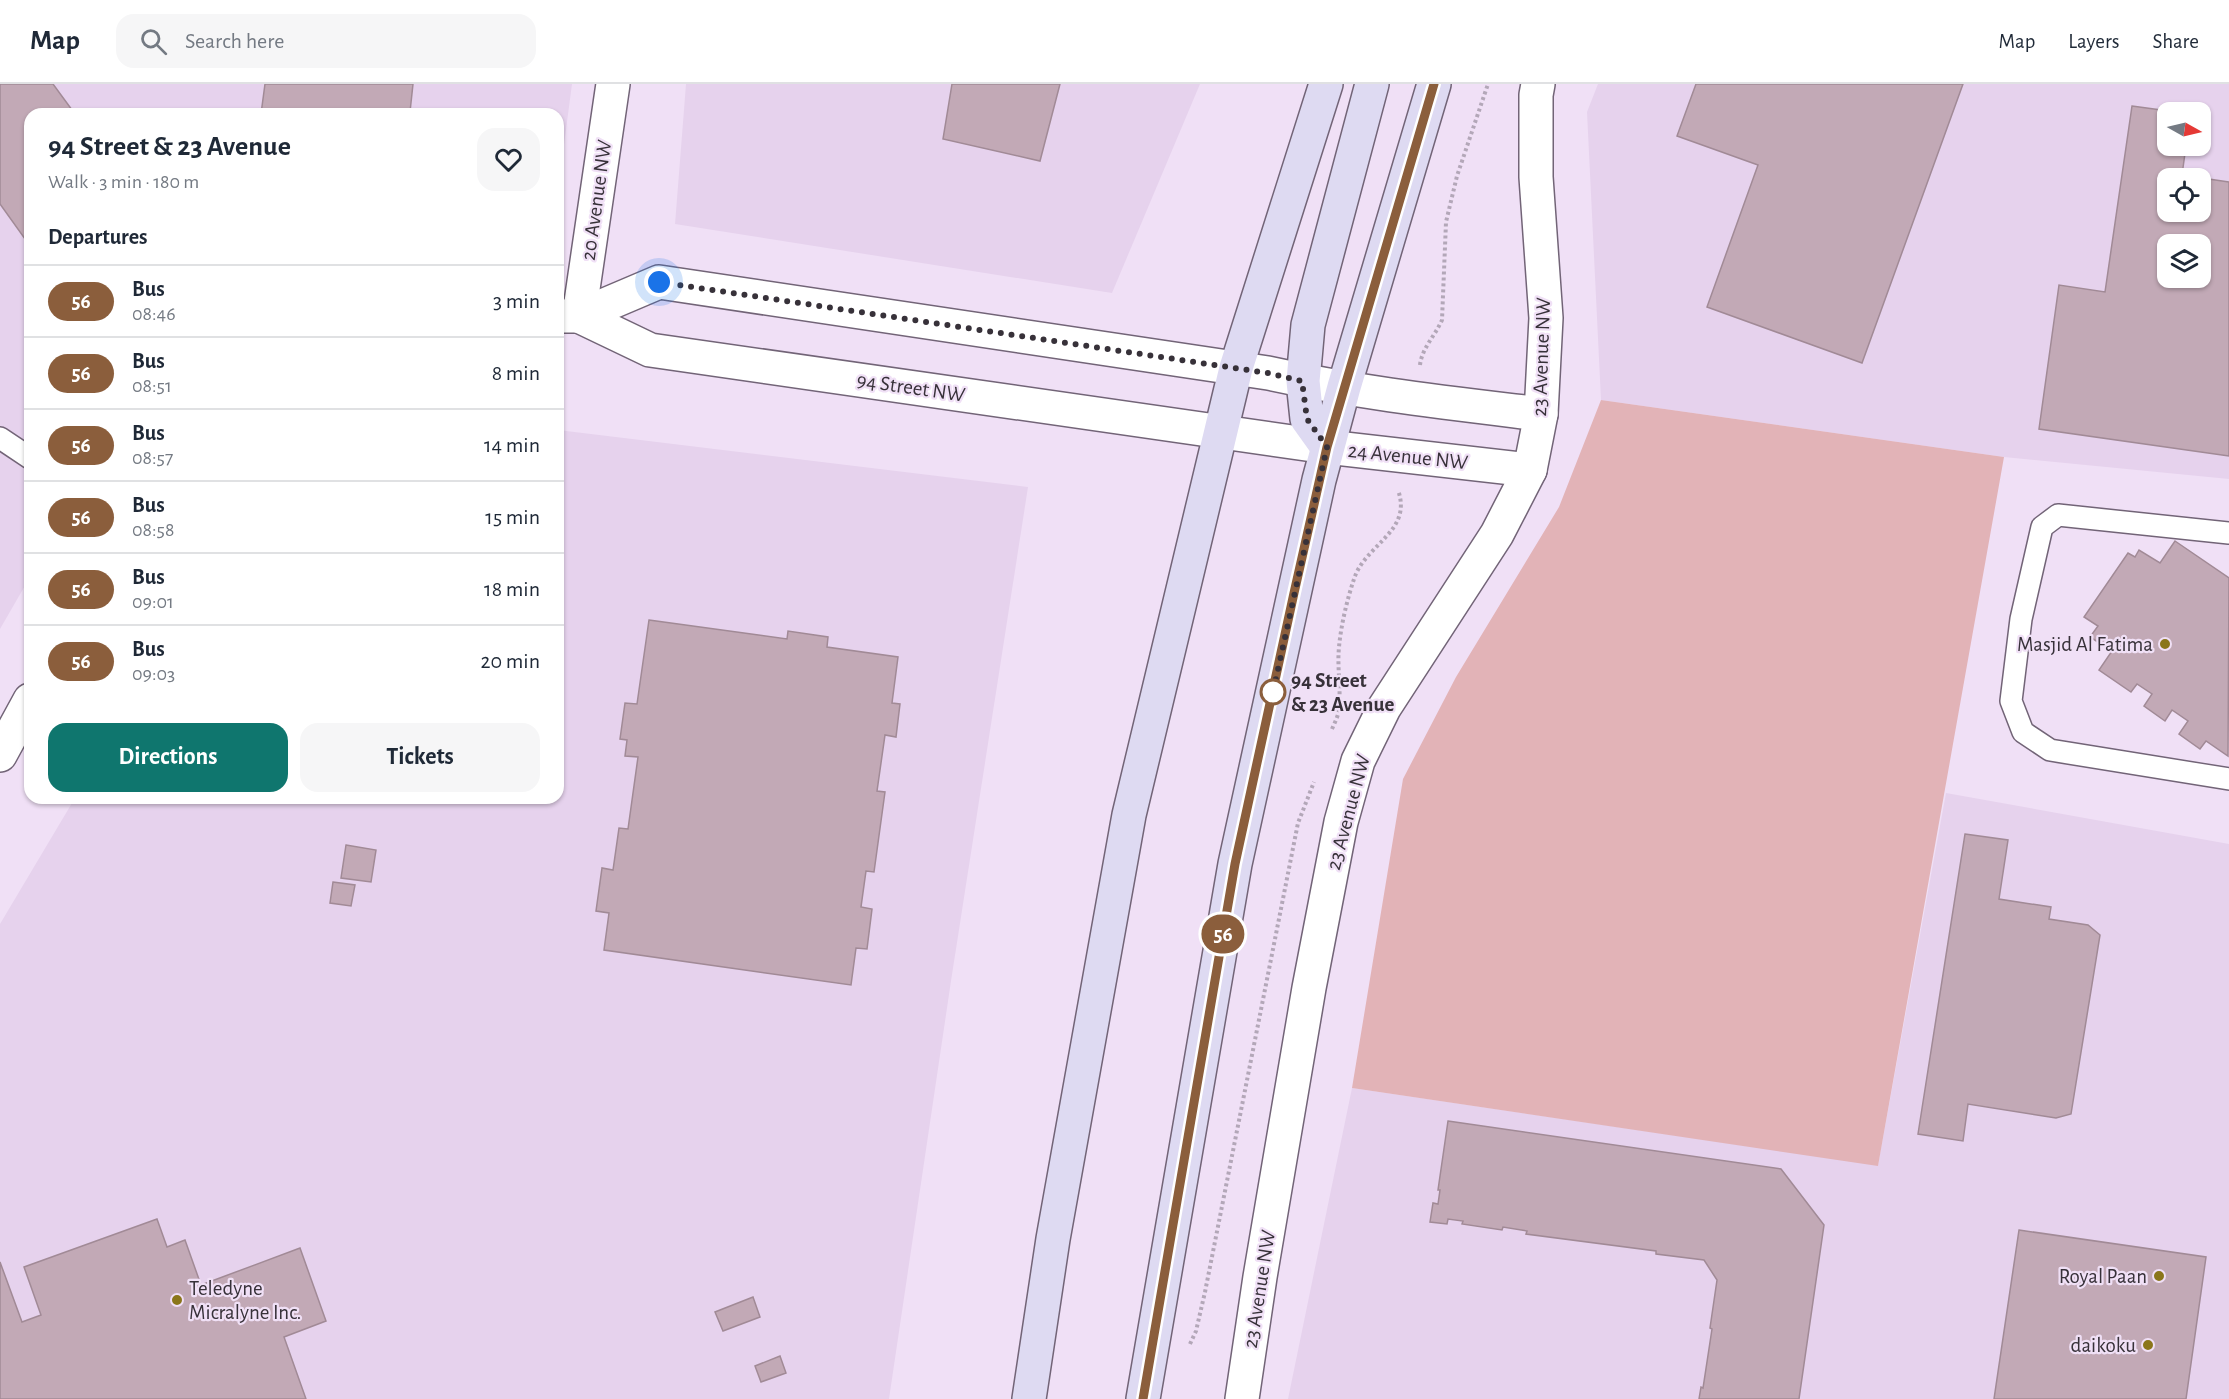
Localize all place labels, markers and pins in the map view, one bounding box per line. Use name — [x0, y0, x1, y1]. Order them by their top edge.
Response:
place label: Masjid Al Fatima — [2017, 634, 2153, 655]
marker: Masjid Al Fatima — [2158, 637, 2172, 651]
place label: 94 Street & 23 Avenue — [1291, 670, 1394, 715]
marker: 94 Street & 23 Avenue — [1260, 679, 1286, 705]
place label: Royal Paan — [2059, 1266, 2147, 1287]
marker: Royal Paan — [2152, 1269, 2166, 1283]
place label: Teledyne Micralyne Inc. — [189, 1278, 301, 1323]
marker: Teledyne Micralyne Inc. — [170, 1293, 184, 1307]
place label: daikoku — [2071, 1335, 2136, 1356]
marker: daikoku — [2141, 1338, 2155, 1352]

